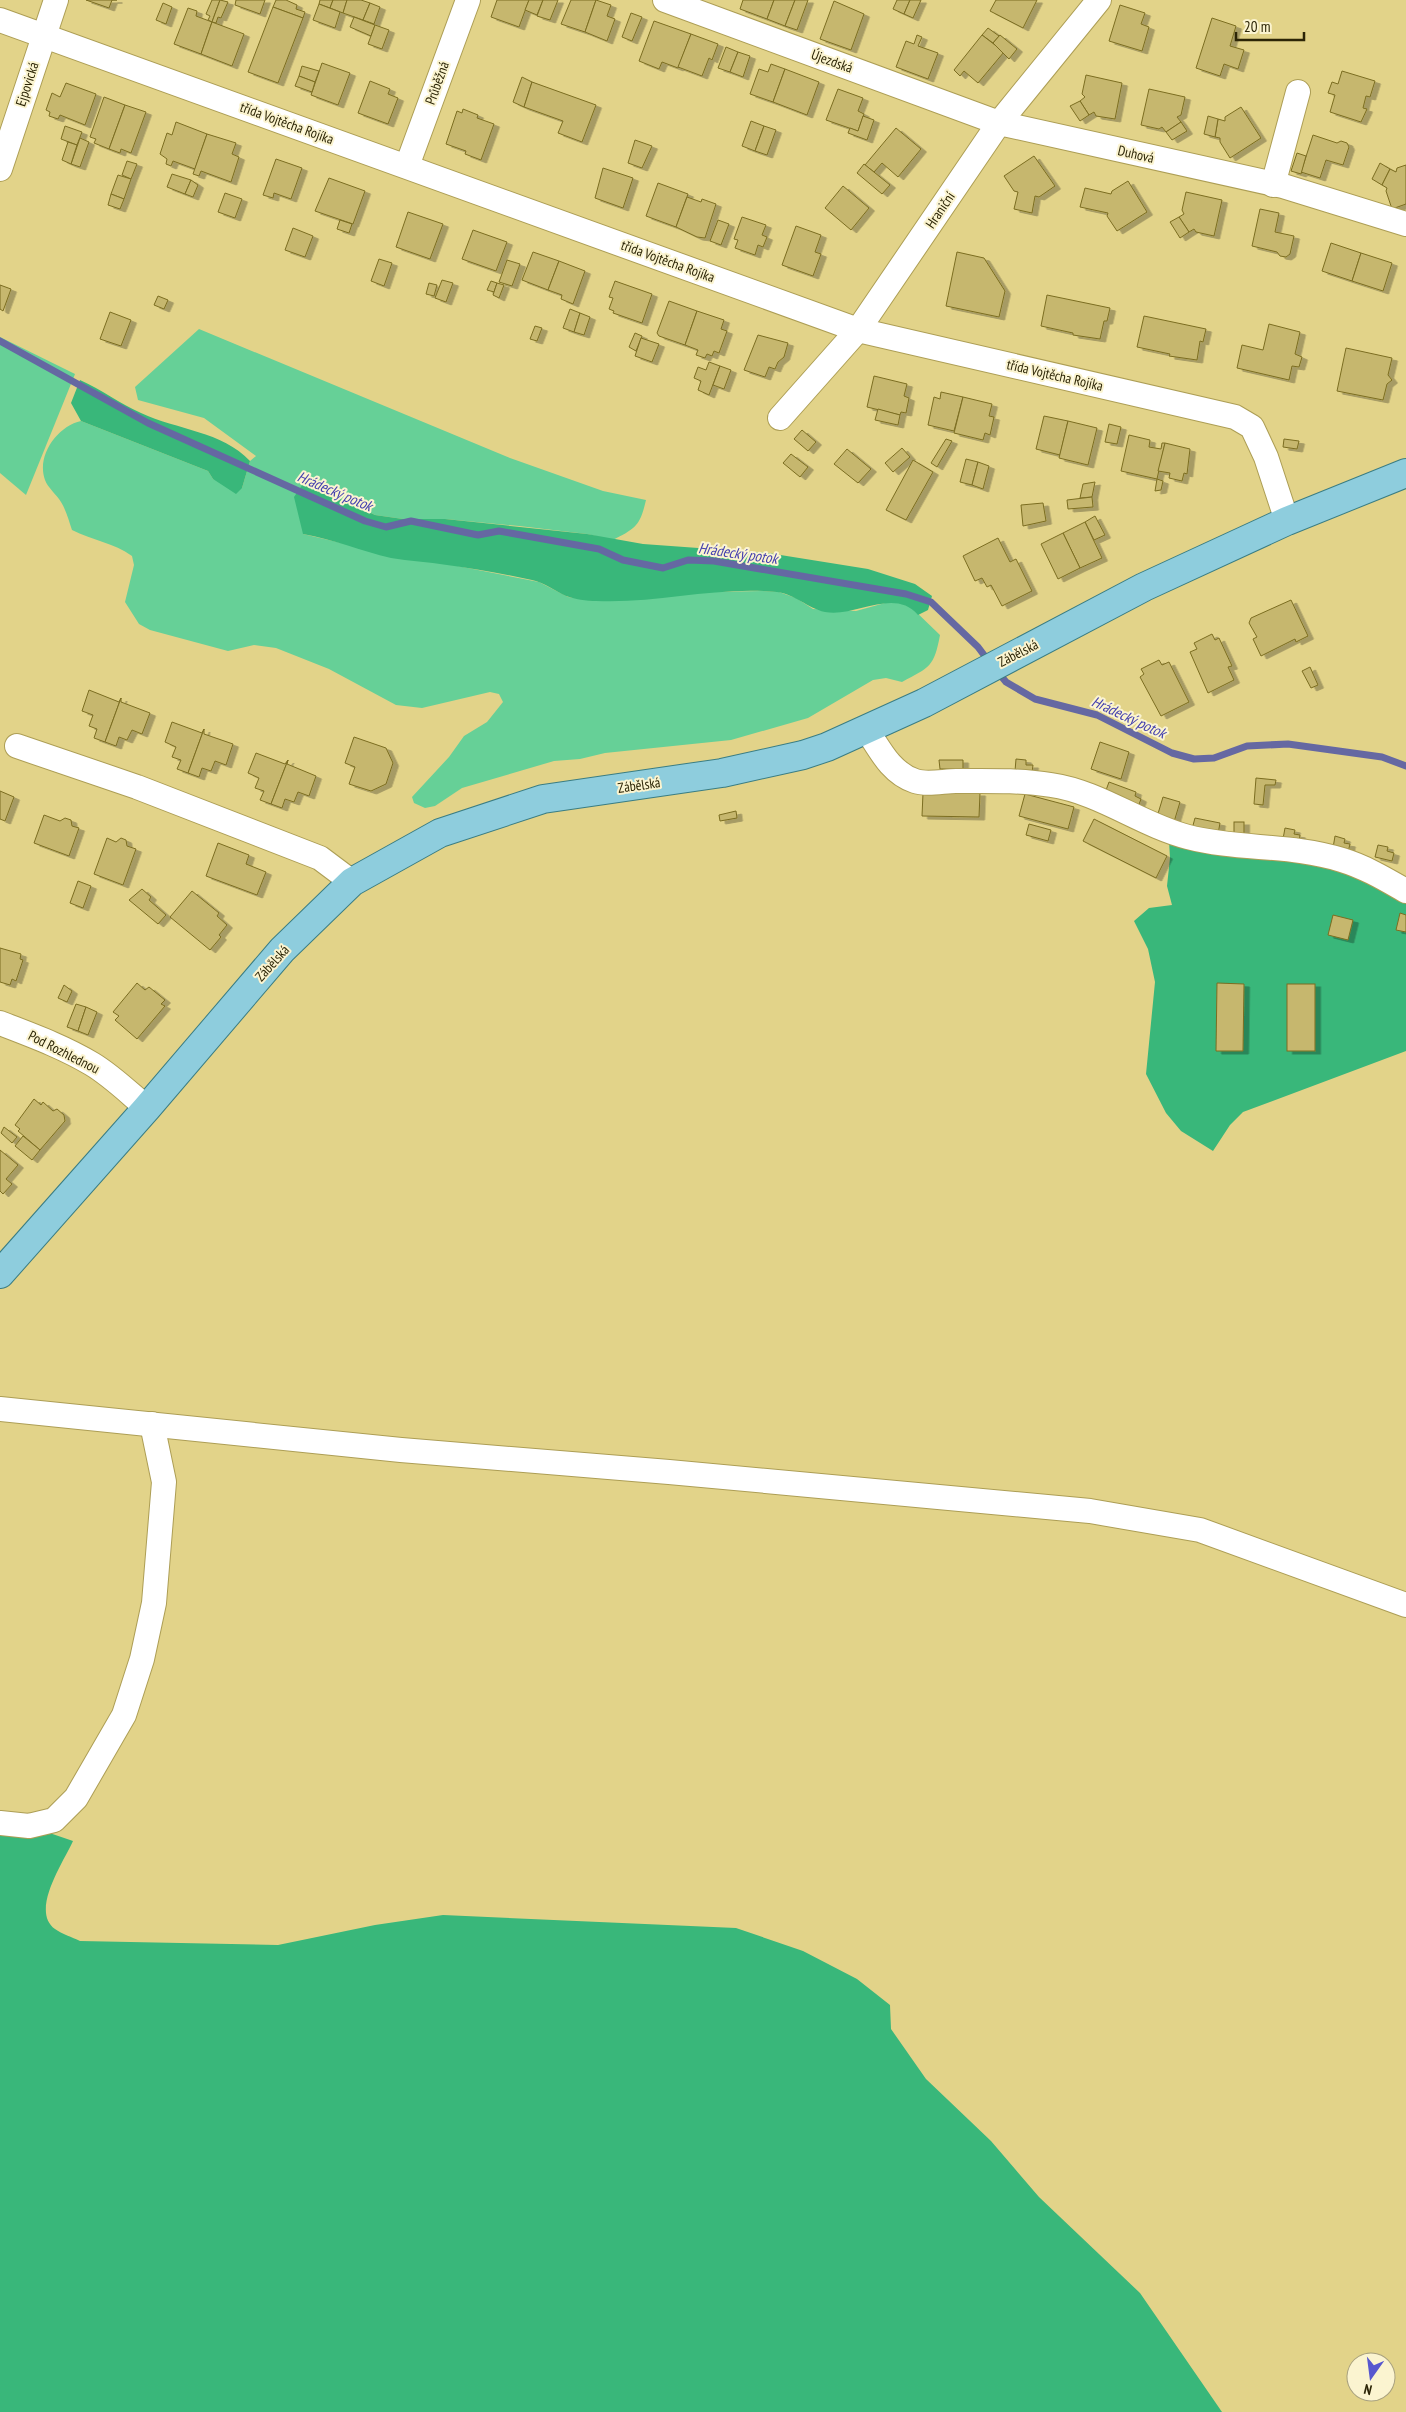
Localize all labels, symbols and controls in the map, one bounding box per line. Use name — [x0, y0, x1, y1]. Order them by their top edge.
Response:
scale bar — [1236, 10, 1304, 42]
text: 20 m — [1244, 17, 1270, 36]
street label: Újezdská — [809, 45, 855, 77]
street label: Průběžná — [421, 59, 453, 107]
street label: Ejpovická — [11, 60, 43, 108]
street label: třída Vojtěcha Rojíka — [238, 98, 336, 148]
street label: Duhová — [1116, 141, 1156, 167]
street label: Hraniční — [921, 188, 959, 232]
street label: třída Vojtěcha Rojíka — [619, 236, 717, 286]
street label: třída Vojtěcha Rojíka — [1005, 355, 1105, 395]
water label: Hrádecký potok — [295, 467, 377, 516]
water label: Hrádecký potok — [697, 538, 781, 568]
street label: Zábělská — [995, 635, 1041, 671]
water label: Hrádecký potok — [1089, 692, 1171, 743]
street label: Zábělská — [617, 773, 661, 797]
street label: Zábělská — [251, 941, 293, 985]
street label: Pod Rozhlednou — [25, 1026, 103, 1078]
north arrow — [1346, 2352, 1396, 2402]
text: N — [1362, 2380, 1374, 2399]

